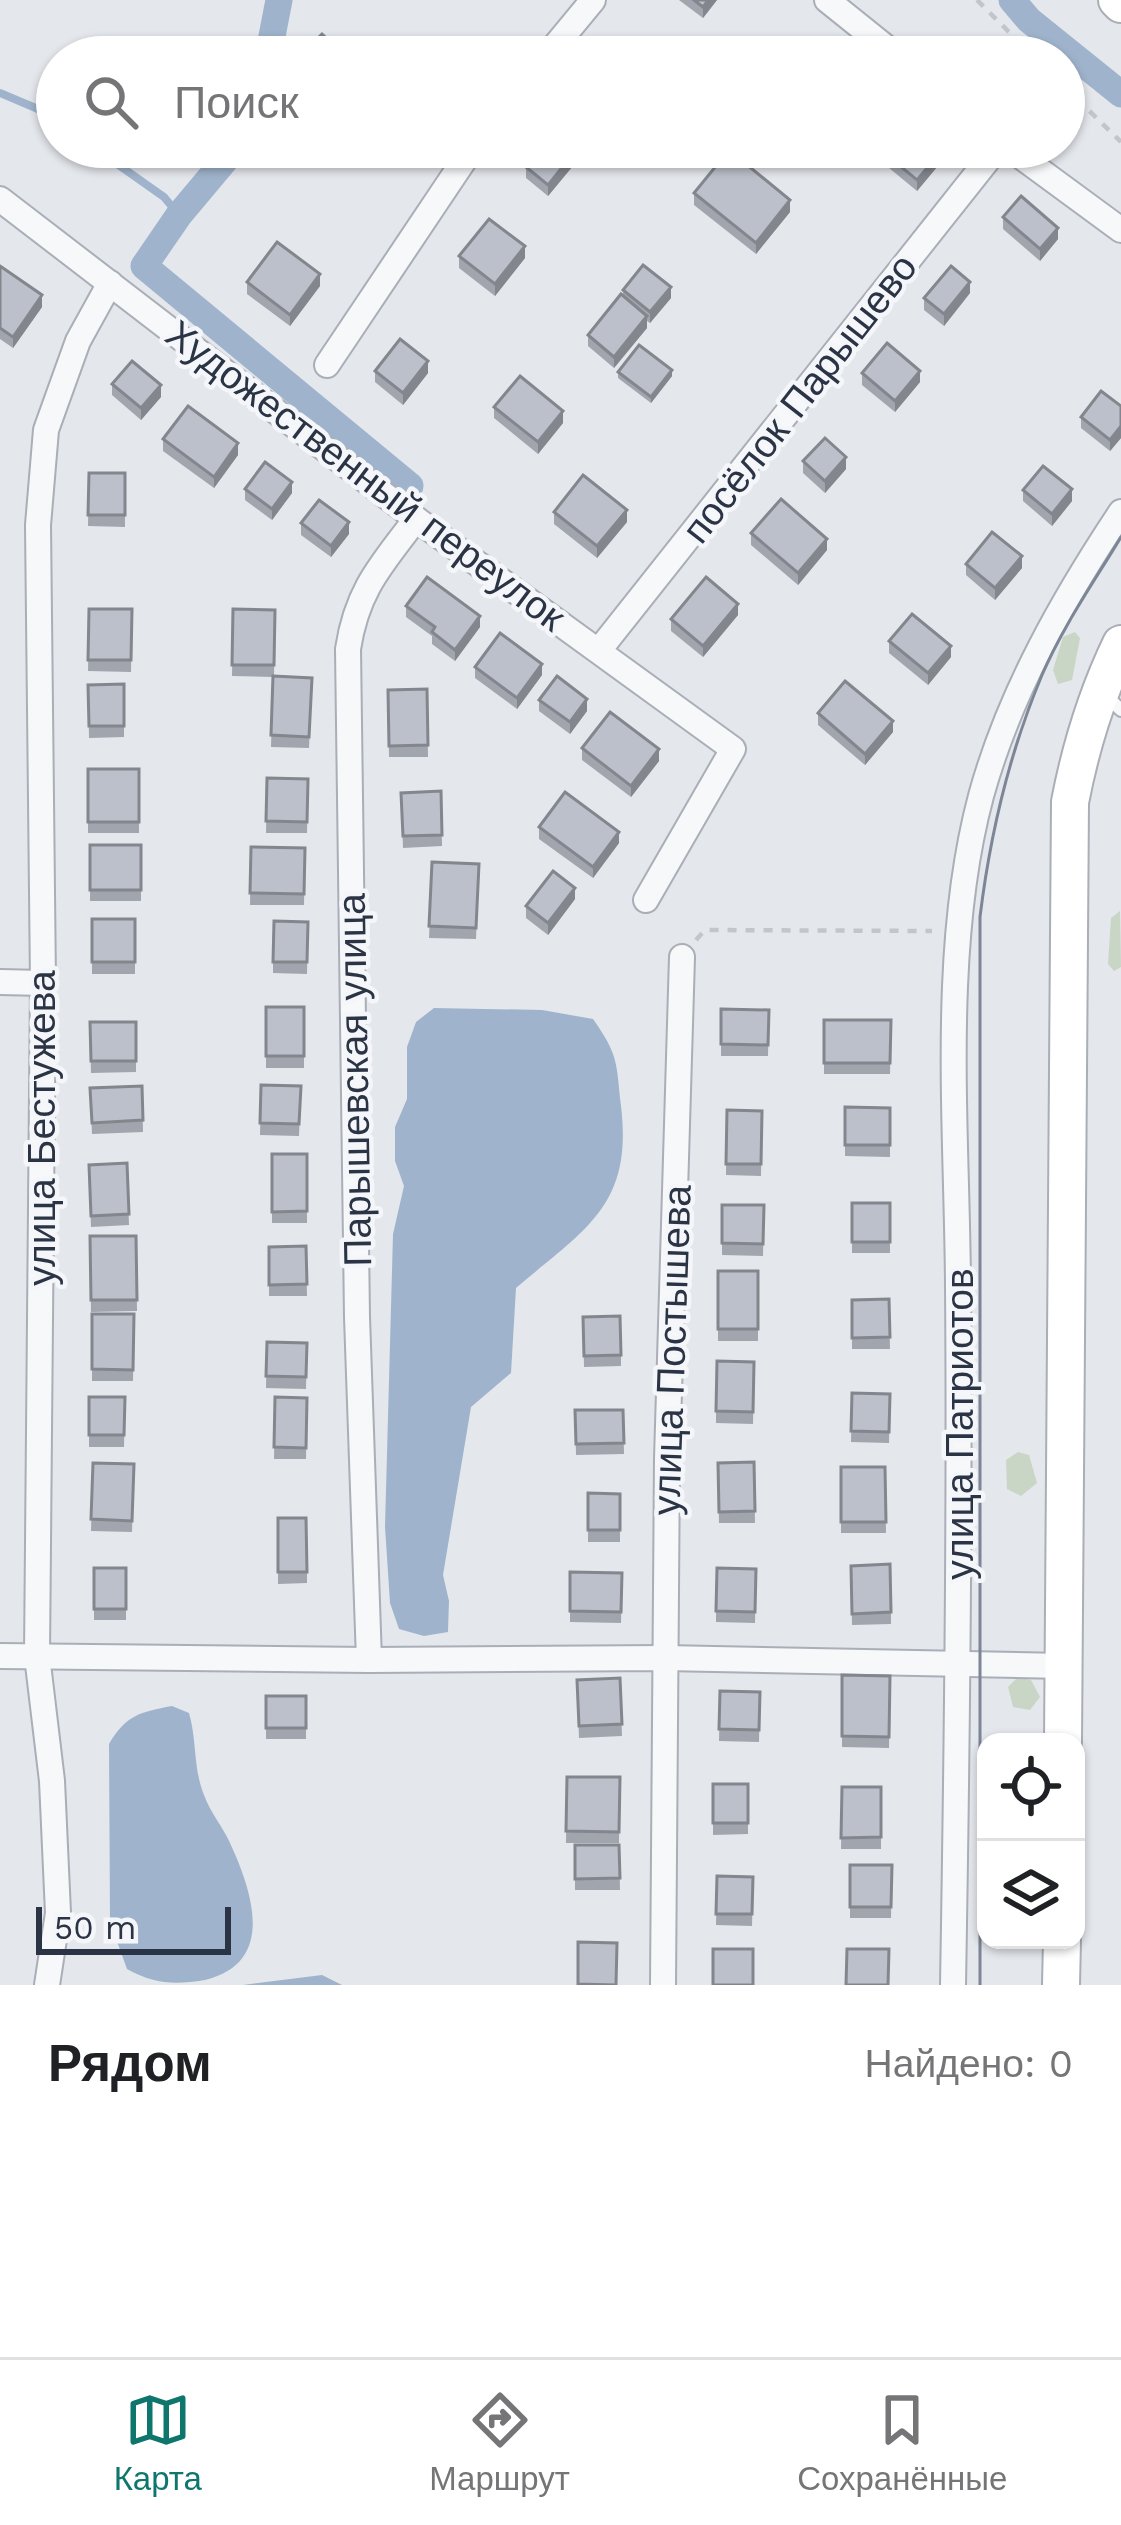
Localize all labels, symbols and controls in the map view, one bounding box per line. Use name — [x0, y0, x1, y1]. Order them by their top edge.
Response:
search box — [36, 36, 1085, 168]
icon: search — [78, 69, 144, 135]
text: Поиск — [174, 76, 299, 129]
street label: посёлок Парышево — [673, 245, 926, 551]
street label: Художественный переулок — [158, 311, 574, 640]
street label: Парышевская улица — [329, 893, 380, 1267]
street label: улица Бестужева — [19, 970, 64, 1286]
street label: улица Постышева — [643, 1184, 700, 1516]
street label: улица Патриотов — [937, 1268, 982, 1580]
map controls — [977, 1733, 1085, 1949]
button: locate — [977, 1733, 1085, 1841]
button: layers — [977, 1841, 1085, 1949]
scale bar — [36, 1901, 231, 1954]
text: 50 m — [54, 1908, 136, 1947]
text: Рядом — [48, 2034, 212, 2093]
text: Найдено: 0 — [865, 2041, 1073, 2086]
tab: Карта — [114, 2387, 202, 2498]
tab: Маршрут — [429, 2387, 570, 2498]
tab: Сохранённые — [797, 2387, 1007, 2498]

